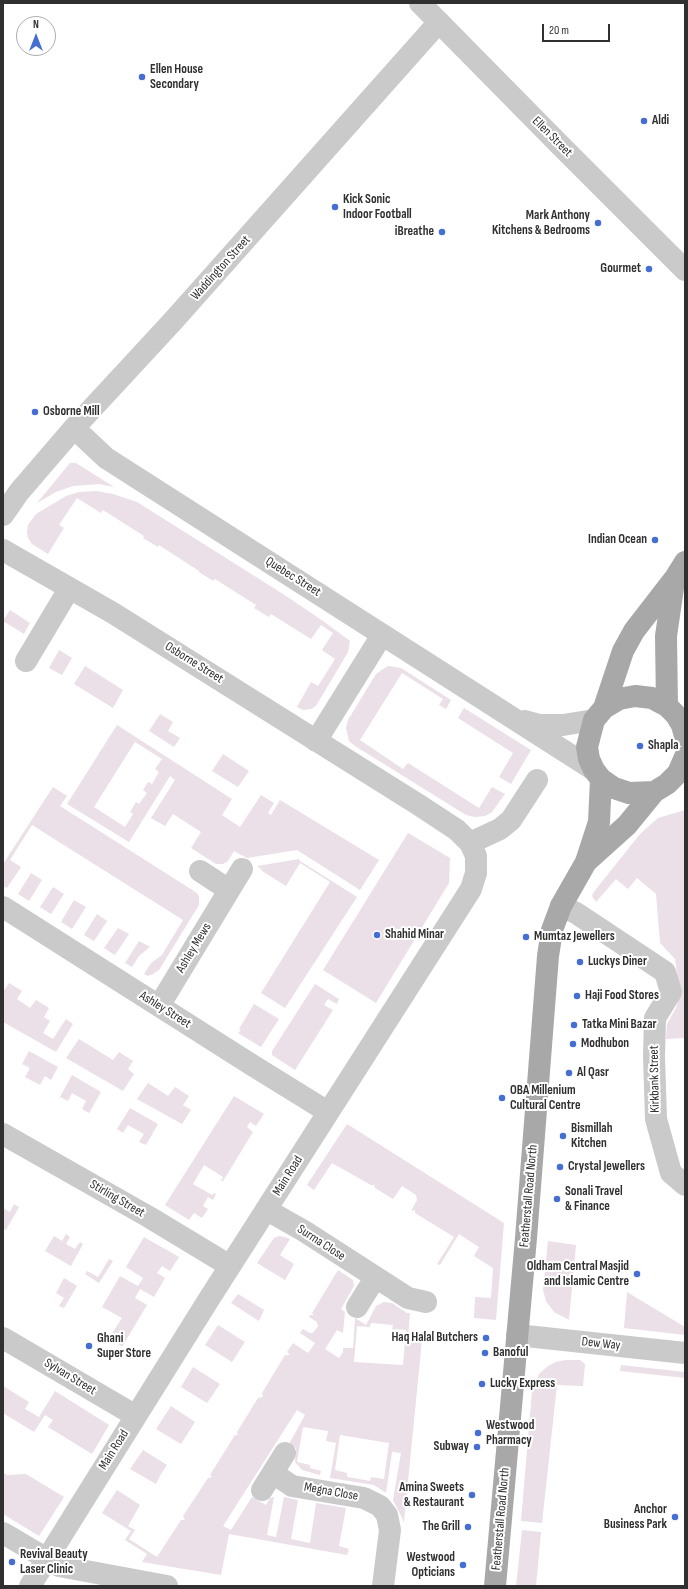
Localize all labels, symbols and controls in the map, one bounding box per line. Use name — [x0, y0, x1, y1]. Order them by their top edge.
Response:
north arrow — [16, 16, 56, 56]
scale bar — [544, 16, 612, 42]
text: N — [33, 18, 39, 31]
text: 20 m — [549, 23, 569, 38]
place label: Ellen House Secondary — [150, 62, 203, 93]
marker: Ellen House Secondary — [137, 72, 147, 82]
place label: Aldi — [652, 113, 669, 129]
street label: Ellen Street — [529, 114, 575, 160]
marker: Aldi — [639, 116, 649, 126]
place label: Kick Sonic Indoor Football — [343, 192, 412, 223]
marker: Kick Sonic Indoor Football — [330, 202, 340, 212]
place label: Mark Anthony Kitchens & Bedrooms — [492, 208, 590, 239]
marker: Mark Anthony Kitchens & Bedrooms — [593, 218, 603, 228]
place label: iBreathe — [395, 224, 434, 240]
marker: iBreathe — [437, 227, 447, 237]
street label: Waddington Street — [188, 233, 254, 303]
place label: Gourmet — [600, 261, 641, 277]
marker: Gourmet — [644, 264, 654, 274]
place label: Osborne Mill — [43, 404, 100, 420]
marker: Osborne Mill — [30, 407, 40, 417]
place label: Indian Ocean — [588, 532, 647, 548]
marker: Indian Ocean — [650, 535, 660, 545]
street label: Quebec Street — [262, 554, 324, 600]
street label: Osborne Street — [162, 639, 226, 687]
place label: Shapla — [648, 738, 679, 754]
marker: Shapla — [635, 741, 645, 751]
street label: Ashley Mews — [173, 920, 215, 976]
place label: Shahid Minar — [385, 927, 444, 943]
place label: Mumtaz Jewellers — [534, 929, 615, 945]
marker: Shahid Minar — [372, 930, 382, 940]
marker: Mumtaz Jewellers — [521, 932, 531, 942]
place label: Luckys Diner — [588, 954, 647, 970]
marker: Luckys Diner — [575, 957, 585, 967]
street label: Ashley Street — [136, 988, 194, 1032]
place label: Haji Food Stores — [585, 988, 659, 1004]
marker: Haji Food Stores — [572, 991, 582, 1001]
place label: Tatka Mini Bazar — [582, 1017, 656, 1033]
marker: Tatka Mini Bazar — [569, 1020, 579, 1030]
place label: Modhubon — [581, 1036, 629, 1052]
marker: Modhubon — [568, 1039, 578, 1049]
street label: Kirkbank Street — [647, 1045, 663, 1113]
place label: Al Qasr — [577, 1065, 609, 1081]
marker: Al Qasr — [564, 1068, 574, 1078]
place label: OBA Millenium Cultural Centre — [510, 1083, 580, 1114]
marker: OBA Millenium Cultural Centre — [497, 1093, 507, 1103]
place label: Bismillah Kitchen — [571, 1121, 612, 1152]
marker: Bismillah Kitchen — [558, 1131, 568, 1141]
street label: Featherstall Road North — [517, 1144, 541, 1248]
street label: Main Road — [270, 1153, 306, 1199]
place label: Crystal Jewellers — [568, 1159, 645, 1175]
marker: Crystal Jewellers — [555, 1162, 565, 1172]
street label: Stirling Street — [87, 1177, 147, 1221]
place label: Sonali Travel & Finance — [565, 1184, 623, 1215]
marker: Sonali Travel & Finance — [552, 1194, 562, 1204]
street label: Surma Close — [294, 1222, 348, 1264]
place label: Oldham Central Masjid and Islamic Centre — [527, 1259, 629, 1290]
marker: Oldham Central Masjid and Islamic Centre — [632, 1269, 642, 1279]
place label: Haq Halal Butchers — [391, 1330, 478, 1346]
place label: Ghani Super Store — [97, 1331, 151, 1362]
marker: Haq Halal Butchers — [481, 1333, 491, 1343]
street label: Dew Way — [581, 1334, 621, 1354]
marker: Ghani Super Store — [84, 1341, 94, 1351]
place label: Banoful — [493, 1345, 528, 1361]
marker: Banoful — [480, 1348, 490, 1358]
street label: Sylvan Street — [41, 1355, 99, 1399]
place label: Lucky Express — [490, 1376, 555, 1392]
marker: Lucky Express — [477, 1379, 487, 1389]
place label: Westwood Pharmacy — [486, 1418, 534, 1449]
street label: Main Road — [96, 1427, 132, 1473]
marker: Westwood Pharmacy — [473, 1428, 483, 1438]
place label: Subway — [434, 1439, 469, 1455]
marker: Subway — [472, 1442, 482, 1452]
street label: Featherstall Road North — [489, 1467, 513, 1571]
street label: Megna Close — [303, 1480, 359, 1504]
place label: Amina Sweets & Restaurant — [399, 1480, 464, 1511]
marker: Amina Sweets & Restaurant — [467, 1490, 477, 1500]
place label: Anchor Business Park — [604, 1502, 667, 1533]
marker: Anchor Business Park — [670, 1512, 680, 1522]
place label: The Grill — [422, 1519, 460, 1535]
marker: The Grill — [463, 1522, 473, 1532]
place label: Revival Beauty Laser Clinic — [20, 1547, 88, 1578]
place label: Westwood Opticians — [407, 1550, 455, 1581]
marker: Revival Beauty Laser Clinic — [7, 1557, 17, 1567]
marker: Westwood Opticians — [458, 1560, 468, 1570]

